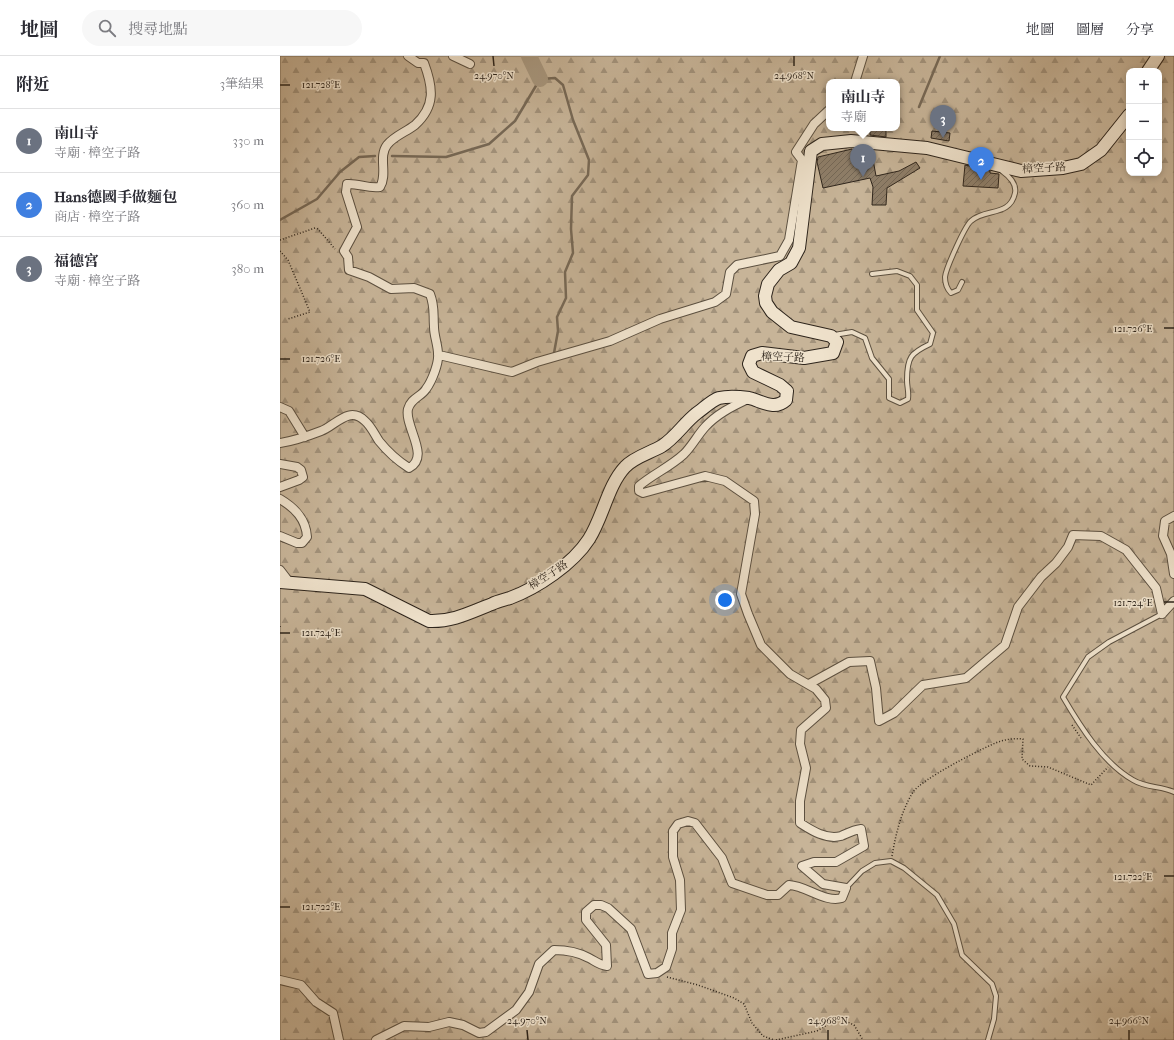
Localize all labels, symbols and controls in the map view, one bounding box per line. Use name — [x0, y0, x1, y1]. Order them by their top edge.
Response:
search box — [82, 10, 362, 46]
icon: search — [96, 17, 118, 39]
text: 地圖 — [20, 19, 58, 41]
text: 搜尋地點 — [128, 20, 188, 38]
text: 地圖 — [1026, 21, 1054, 38]
text: 圖層 — [1076, 21, 1104, 38]
text: 分享 — [1126, 21, 1154, 38]
map controls — [1126, 68, 1162, 176]
button: + — [1126, 68, 1162, 104]
text: 24.970°N — [474, 70, 514, 82]
text: 24.968°N — [774, 70, 814, 82]
text: 附近 — [16, 74, 50, 94]
text: 3筆結果 — [220, 76, 264, 91]
text: 121.728°E — [302, 79, 340, 91]
popup — [826, 79, 900, 131]
text: 南山寺 — [840, 88, 886, 106]
button: − — [1126, 104, 1162, 140]
pin: 3 — [930, 105, 956, 138]
text: 寺廟 — [840, 109, 867, 124]
text: 南山寺 — [54, 124, 99, 142]
text: 1 — [27, 133, 31, 148]
text: 330 m — [233, 133, 264, 148]
button: locate — [1126, 140, 1162, 176]
pin: 1 — [850, 144, 876, 177]
text: 寺廟 · 樟空子路 — [54, 145, 140, 160]
pin: 2 — [968, 147, 994, 180]
street label: 樟空子路 — [1022, 160, 1066, 176]
text: Hans德國手做麵包 — [54, 188, 177, 206]
text: 2 — [26, 197, 32, 212]
text: 360 m — [231, 197, 264, 212]
text: 商店 · 樟空子路 — [54, 209, 140, 224]
text: 福德宮 — [54, 252, 99, 270]
text: 3 — [26, 261, 32, 276]
text: 380 m — [231, 261, 264, 276]
text: 寺廟 · 樟空子路 — [54, 273, 140, 288]
text: 121.726°E — [1114, 323, 1152, 335]
street label: 樟空子路 — [761, 350, 805, 364]
text: 121.726°E — [302, 353, 340, 365]
street label: 樟空子路 — [526, 558, 570, 592]
your location — [715, 590, 735, 610]
text: 121.724°E — [1113, 597, 1153, 609]
text: 121.724°E — [301, 627, 341, 639]
text: 121.722°E — [1114, 871, 1152, 883]
text: 121.722°E — [302, 901, 340, 913]
text: 24.970°N — [507, 1015, 547, 1027]
text: 24.968°N — [808, 1015, 848, 1027]
text: 24.966°N — [1109, 1015, 1150, 1027]

